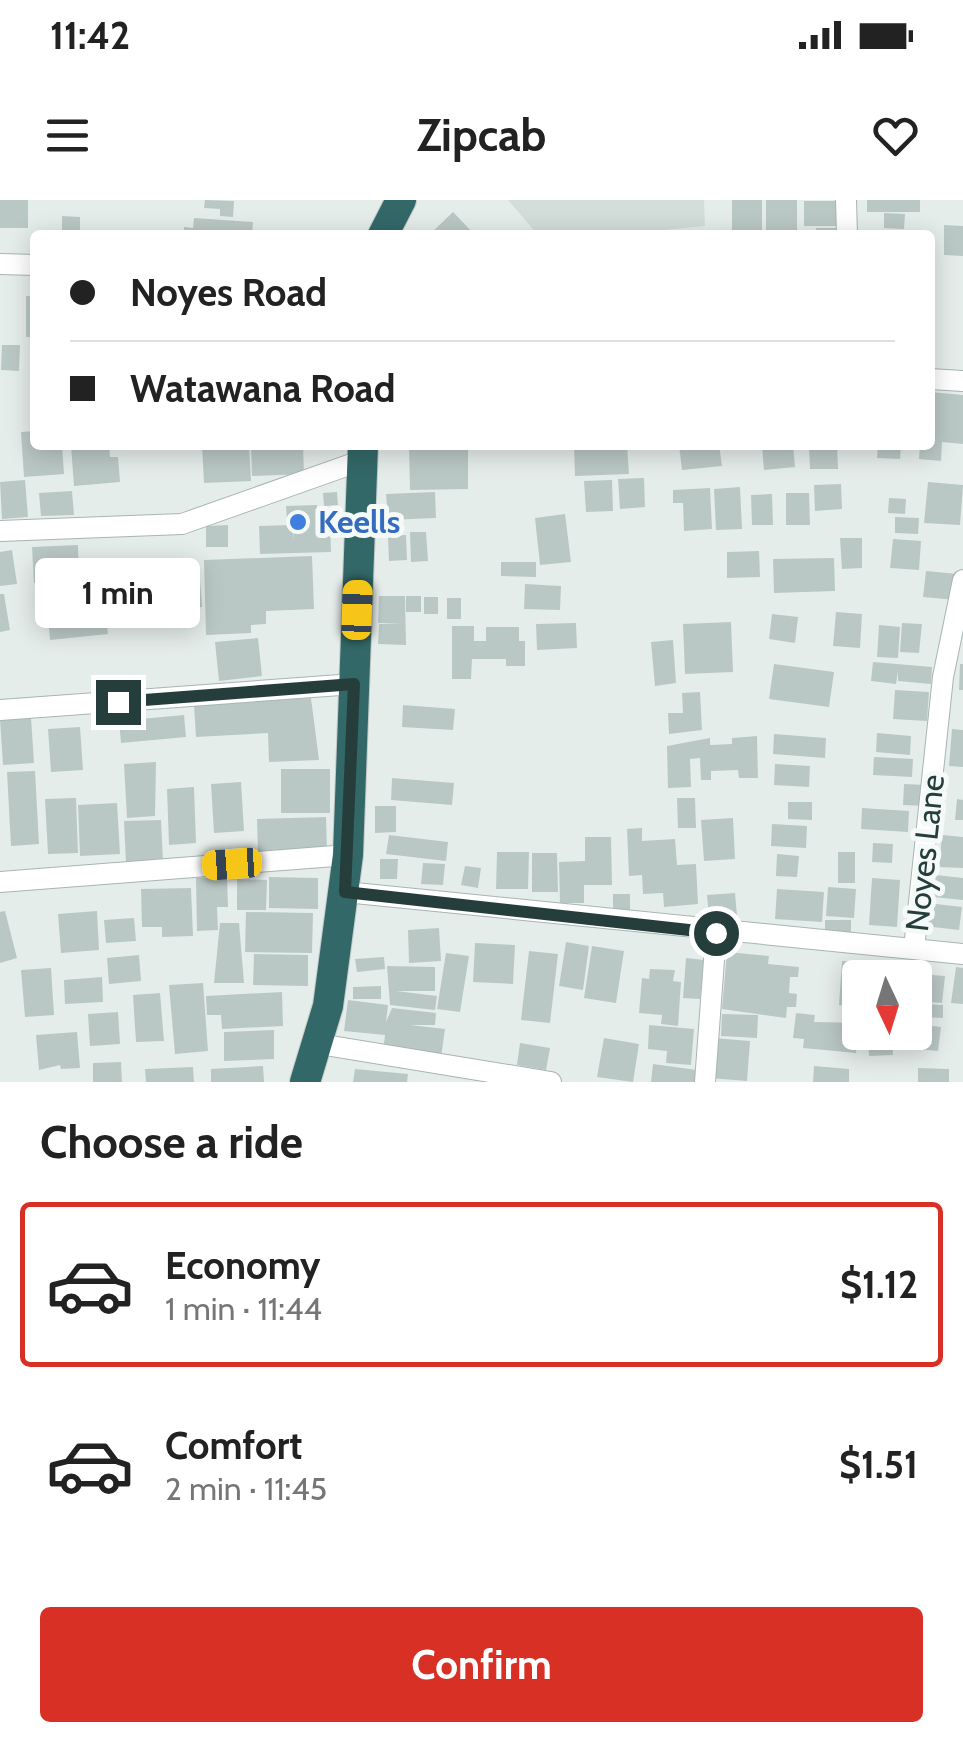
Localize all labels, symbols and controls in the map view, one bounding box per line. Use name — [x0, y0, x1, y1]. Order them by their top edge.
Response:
text: 11:42 — [50, 12, 130, 59]
icon: menu — [40, 108, 95, 163]
text: Zipcab — [417, 108, 546, 162]
icon: heart — [868, 108, 923, 163]
text: Noyes Road — [130, 269, 327, 316]
text: Watawana Road — [130, 365, 395, 412]
place label: Keells — [318, 502, 400, 541]
marker: Keells — [287, 511, 309, 533]
callout: 1 min — [36, 557, 200, 627]
text: 1 min — [81, 573, 154, 612]
car — [341, 579, 373, 641]
route end — [96, 680, 141, 725]
street label: Noyes Lane — [897, 773, 952, 933]
car — [201, 847, 263, 881]
route start — [694, 911, 739, 956]
north arrow — [842, 960, 932, 1050]
map controls — [842, 960, 932, 1050]
text: Choose a ride — [40, 1115, 303, 1169]
icon: car — [45, 1240, 135, 1330]
text: Economy — [165, 1242, 320, 1289]
text: $1.12 — [840, 1261, 918, 1308]
text: 1 min · 11:44 — [165, 1289, 322, 1328]
icon: car — [45, 1420, 135, 1510]
text: Comfort — [165, 1422, 302, 1469]
text: $1.51 — [839, 1441, 918, 1488]
text: 2 min · 11:45 — [165, 1469, 327, 1508]
button: Confirm — [40, 1607, 923, 1722]

